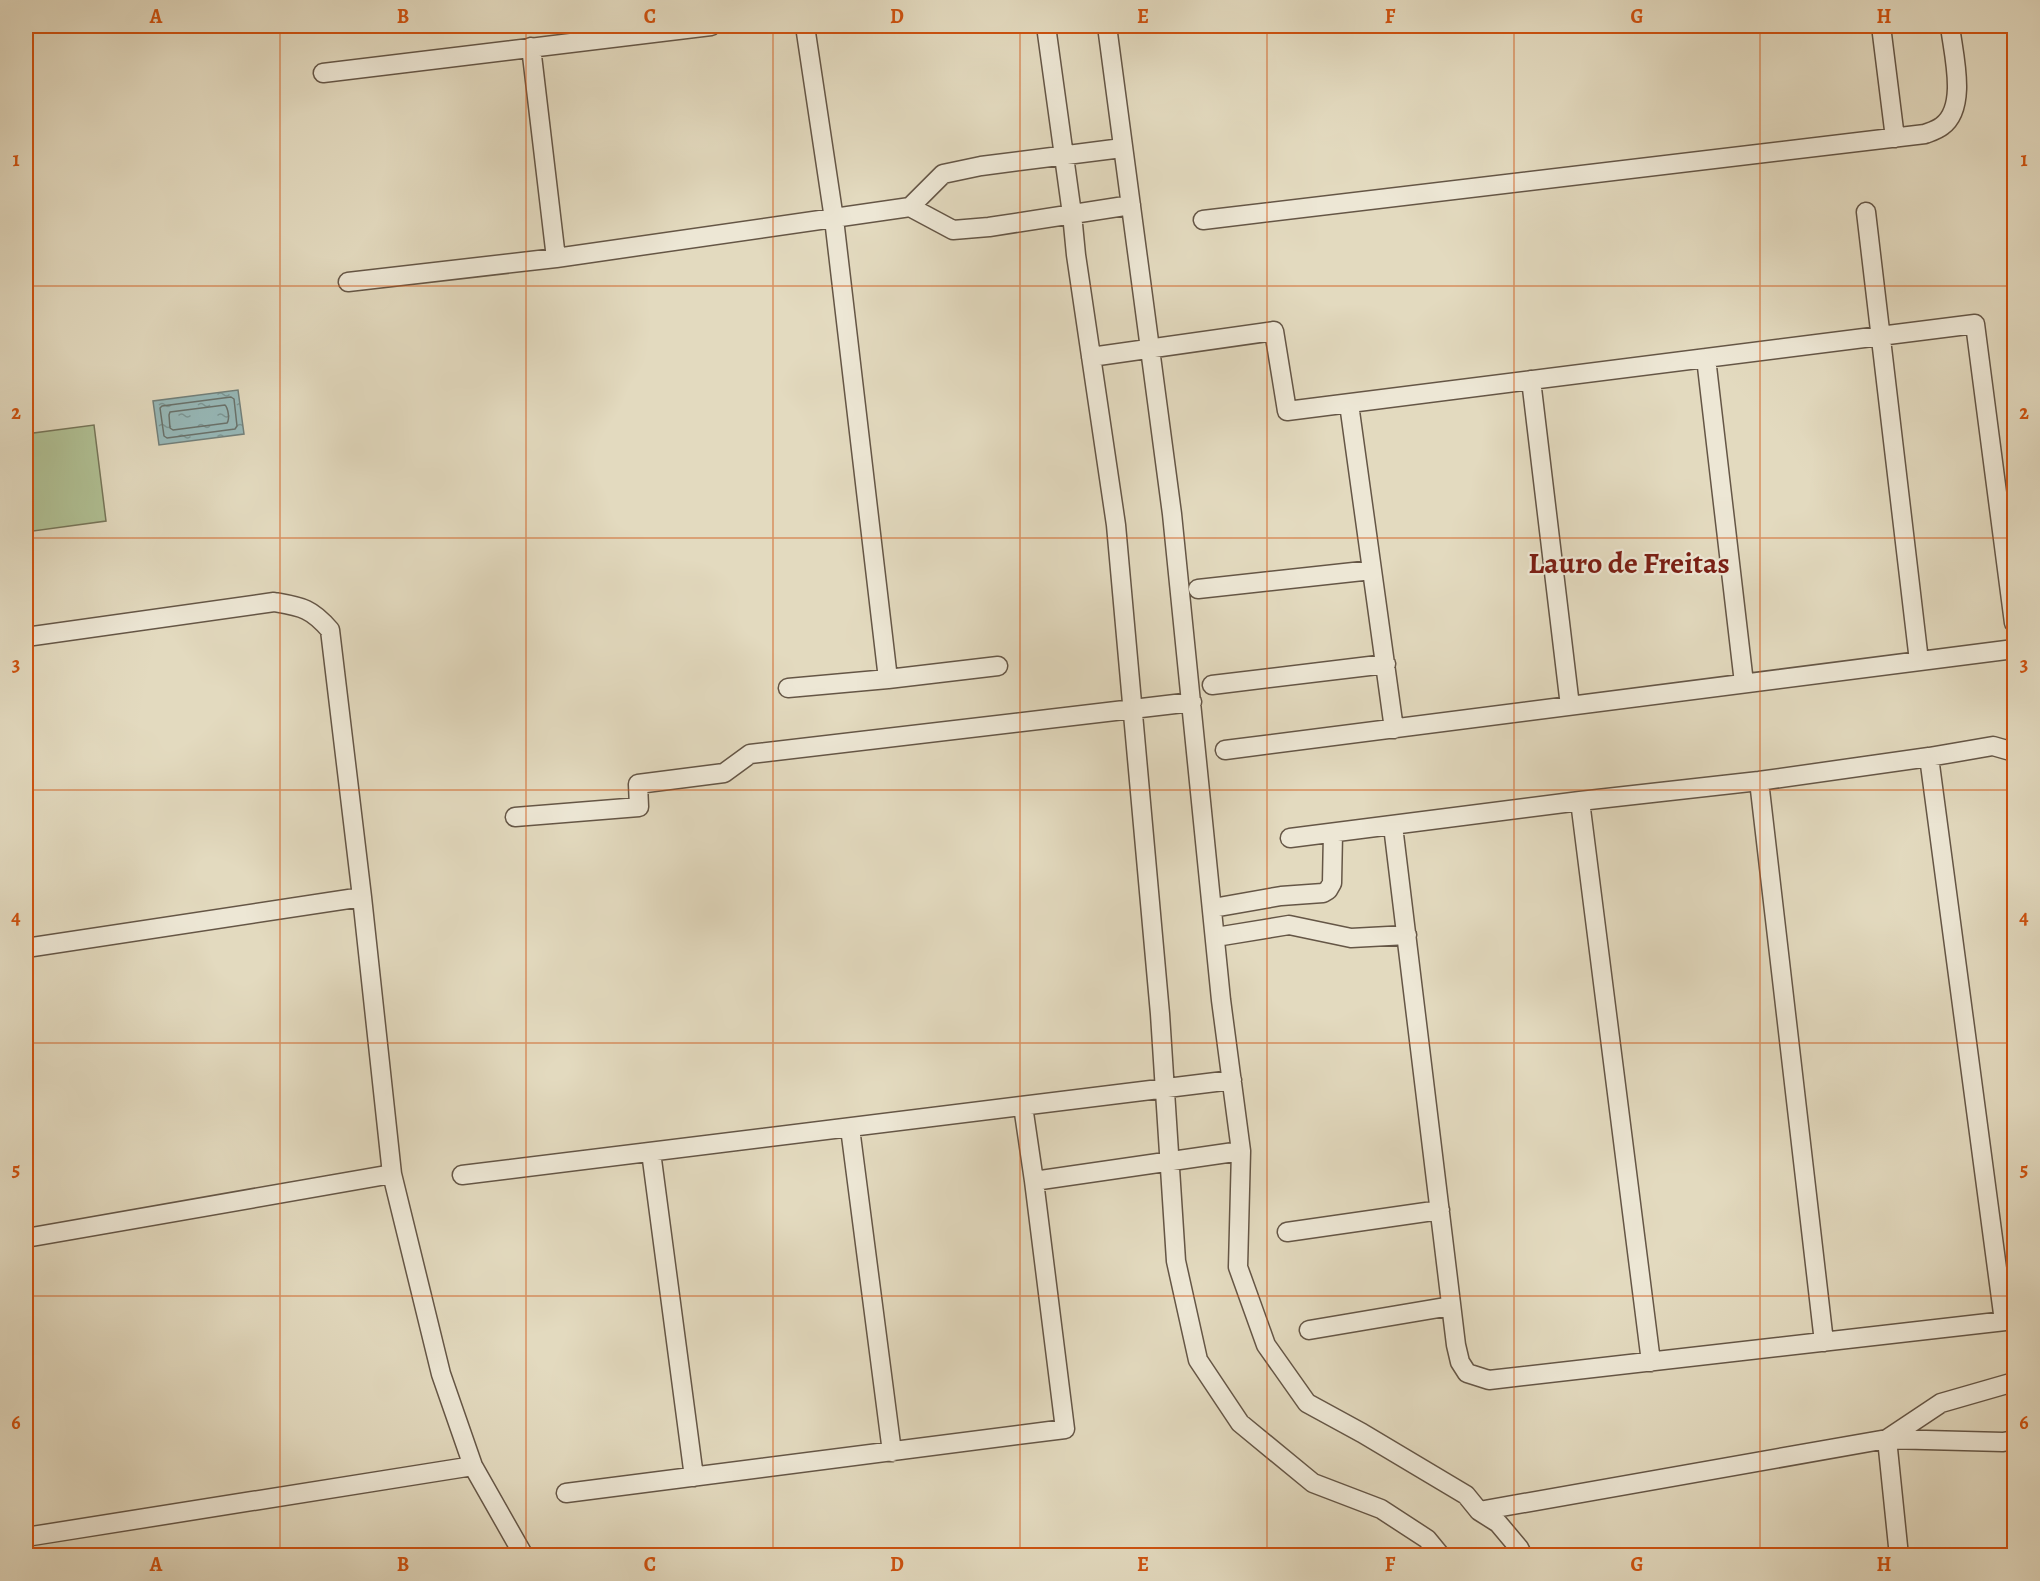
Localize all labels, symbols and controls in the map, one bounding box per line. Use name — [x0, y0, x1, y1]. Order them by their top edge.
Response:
text: A — [149, 3, 163, 30]
text: B — [397, 3, 409, 30]
text: C — [644, 3, 656, 30]
text: D — [890, 3, 904, 30]
text: E — [1137, 3, 1149, 30]
text: F — [1385, 3, 1396, 30]
text: G — [1630, 3, 1644, 30]
text: H — [1877, 3, 1892, 30]
text: 1 — [12, 146, 20, 173]
text: 1 — [2020, 146, 2028, 173]
text: 2 — [11, 399, 21, 426]
text: 2 — [2019, 399, 2029, 426]
district label: Lauro de Freitas — [1528, 543, 1730, 583]
text: 3 — [12, 651, 20, 678]
text: 3 — [2020, 651, 2028, 678]
text: 4 — [11, 904, 21, 931]
text: 4 — [2019, 904, 2029, 931]
text: 5 — [12, 1156, 20, 1183]
text: 5 — [2020, 1156, 2028, 1183]
text: 6 — [11, 1409, 21, 1436]
text: 6 — [2019, 1409, 2029, 1436]
text: A — [149, 1551, 163, 1578]
text: B — [397, 1551, 409, 1578]
text: C — [644, 1551, 656, 1578]
text: D — [890, 1551, 904, 1578]
text: E — [1137, 1551, 1149, 1578]
text: F — [1385, 1551, 1396, 1578]
text: G — [1630, 1551, 1644, 1578]
text: H — [1877, 1551, 1892, 1578]

